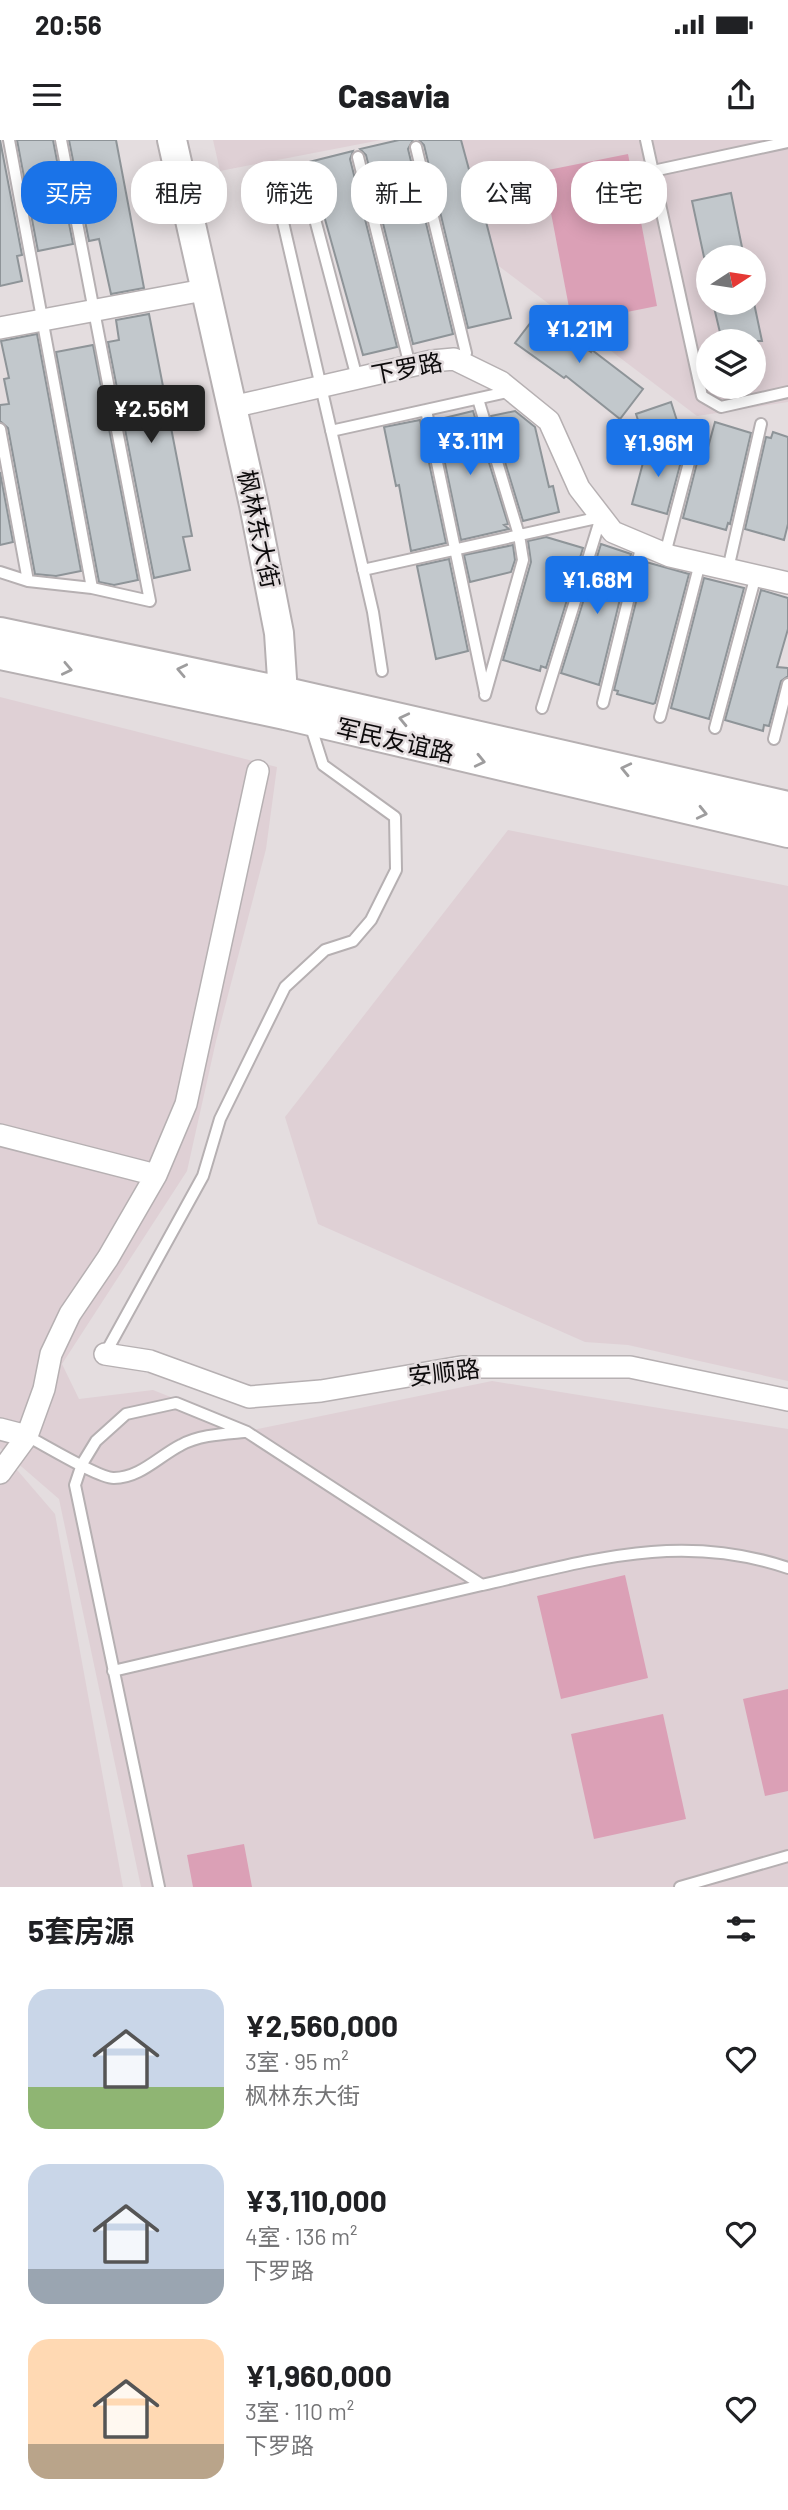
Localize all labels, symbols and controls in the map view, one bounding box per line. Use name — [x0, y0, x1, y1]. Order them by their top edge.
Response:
text: 20:56 — [35, 9, 102, 40]
icon: menu — [28, 76, 66, 114]
text: Casavia — [338, 76, 450, 114]
icon: share — [722, 76, 760, 114]
chip: 买房 — [21, 161, 117, 224]
chip: 租房 — [131, 161, 227, 224]
chip: 筛选 — [241, 161, 337, 224]
chip: 新上 — [351, 161, 447, 224]
chip: 公寓 — [461, 161, 557, 224]
chip: 住宅 — [571, 161, 667, 224]
north arrow — [696, 245, 766, 315]
map controls — [696, 245, 766, 399]
pin: ¥1.21M — [522, 306, 636, 365]
text: ¥1.21M — [545, 314, 613, 342]
button: layers — [696, 329, 766, 399]
street label: 下罗路 — [369, 346, 445, 389]
pin: ¥2.56M — [94, 386, 208, 445]
text: ¥2.56M — [113, 394, 189, 422]
pin: ¥3.11M — [413, 418, 527, 477]
pin: ¥1.96M — [601, 420, 715, 479]
text: ¥3.11M — [436, 426, 504, 454]
text: ¥1.96M — [622, 428, 694, 456]
street label: 枫林东大街 — [233, 467, 286, 590]
pin: ¥1.68M — [540, 556, 654, 616]
text: ¥1.68M — [561, 565, 633, 593]
one-way arrow — [61, 661, 73, 675]
one-way arrow — [176, 664, 188, 679]
street label: 军民友谊路 — [334, 712, 457, 767]
one-way arrow — [398, 713, 410, 727]
one-way arrow — [474, 753, 486, 767]
one-way arrow — [620, 763, 632, 778]
one-way arrow — [696, 804, 708, 819]
street label: 安顺路 — [406, 1353, 481, 1390]
icon: filters — [722, 1910, 760, 1948]
text: 5套房源 — [28, 1912, 134, 1948]
text: ¥2,560,000 — [245, 2007, 398, 2043]
icon: home — [84, 2017, 168, 2101]
icon: heart — [722, 2040, 760, 2078]
text: 3室 · 95 m² — [245, 2047, 349, 2075]
text: 枫林东大街 — [245, 2081, 360, 2109]
text: ¥3,110,000 — [245, 2182, 387, 2218]
icon: home — [84, 2192, 168, 2276]
icon: heart — [722, 2215, 760, 2253]
text: 4室 · 136 m² — [245, 2222, 358, 2250]
text: 下罗路 — [245, 2256, 314, 2284]
text: ¥1,960,000 — [245, 2357, 392, 2393]
icon: home — [84, 2367, 168, 2451]
icon: heart — [722, 2390, 760, 2428]
text: 3室 · 110 m² — [245, 2397, 354, 2425]
text: 下罗路 — [245, 2431, 314, 2459]

